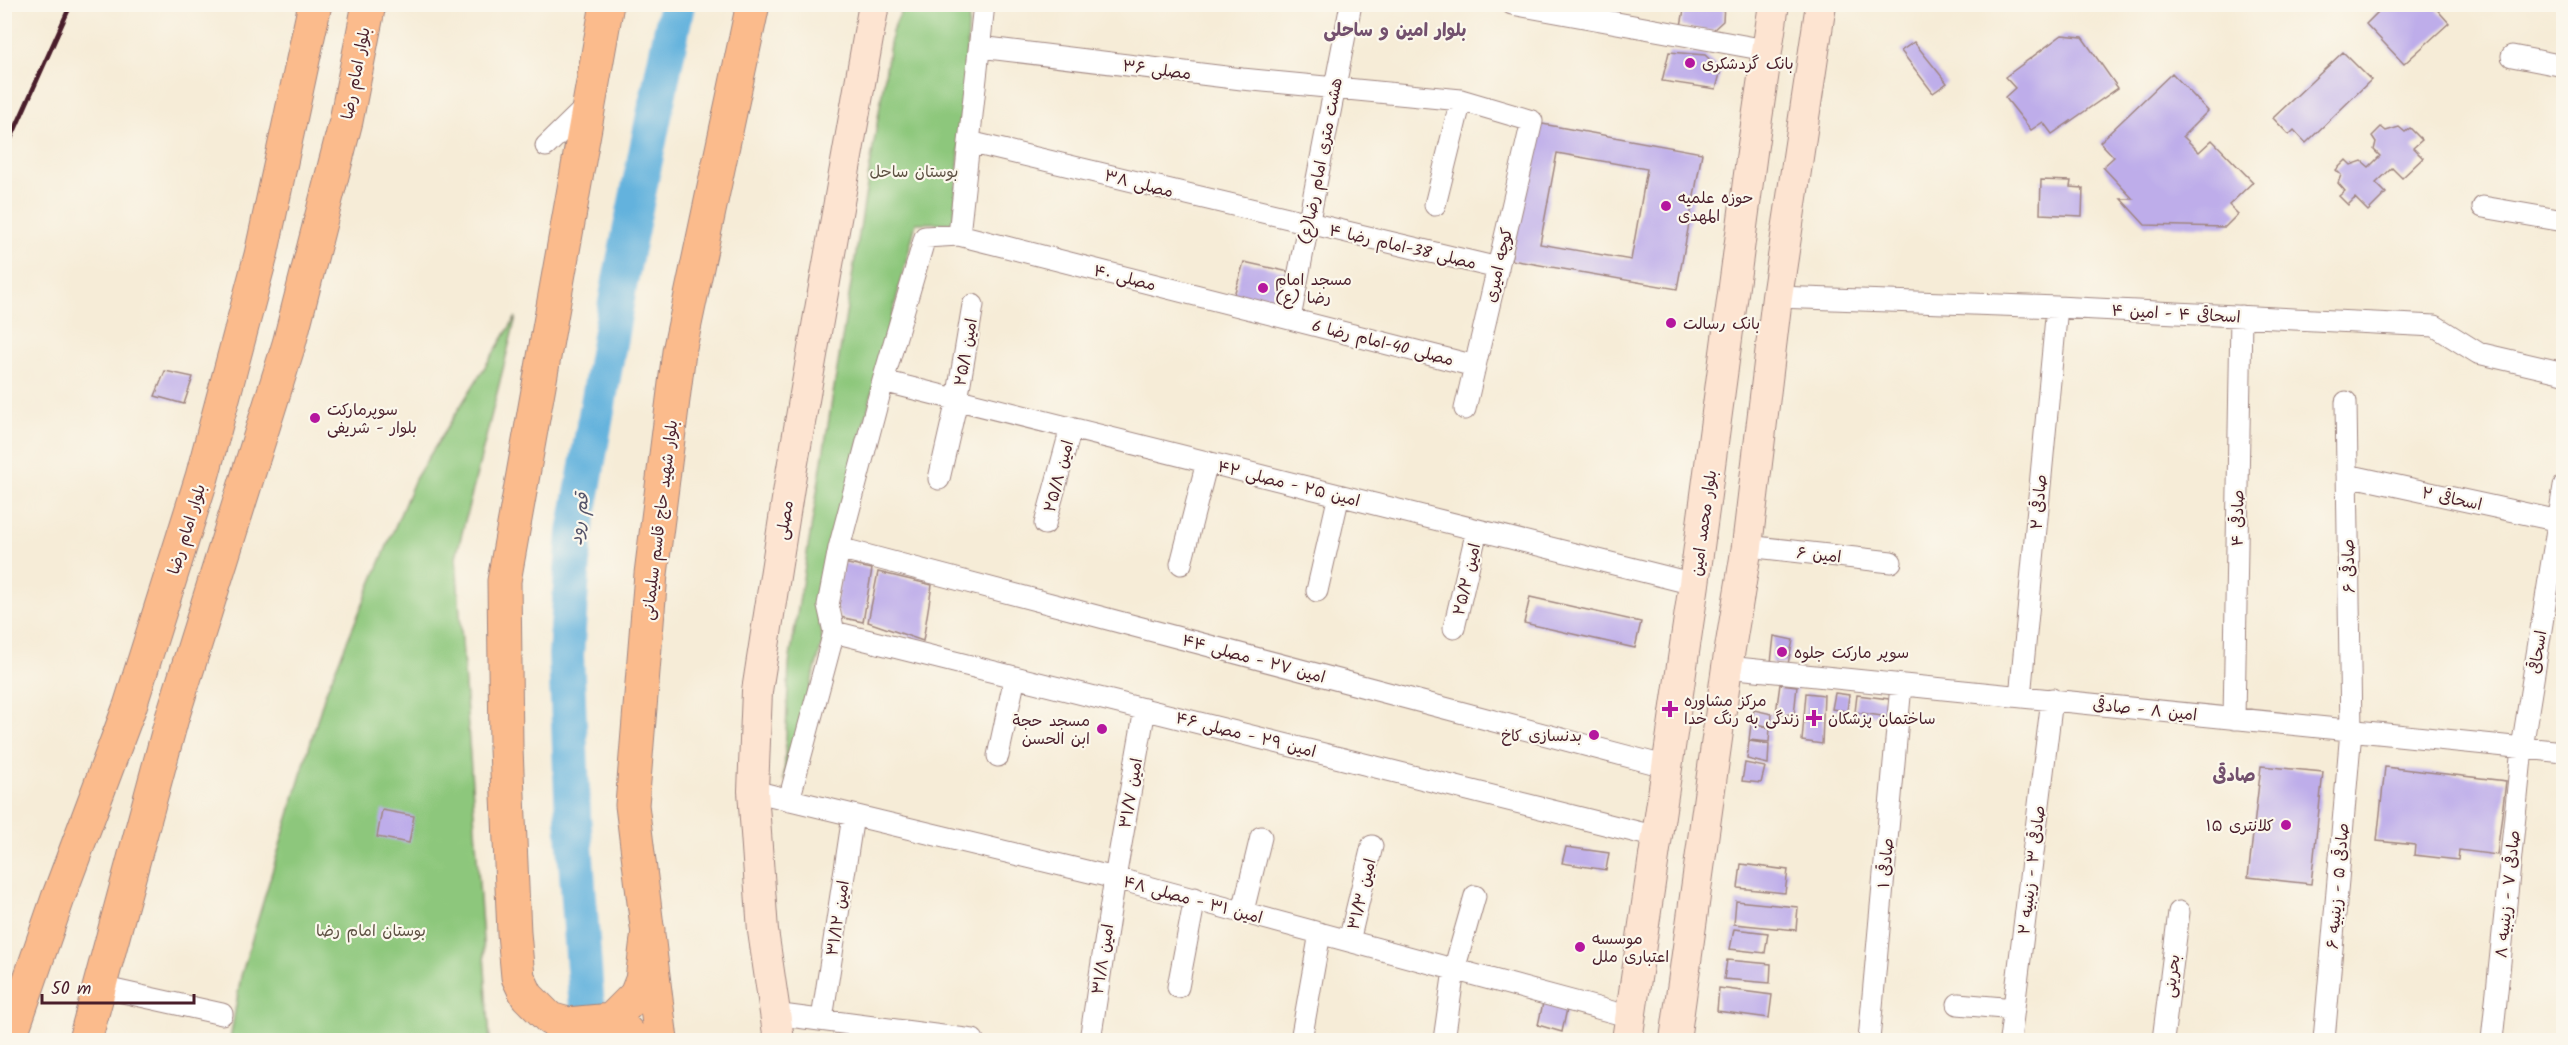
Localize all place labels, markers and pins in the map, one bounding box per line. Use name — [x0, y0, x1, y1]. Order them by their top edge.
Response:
place label: بانک گردشکری — [1702, 52, 1794, 77]
marker: بانک گردشکری — [1683, 56, 1697, 70]
place label: حوزه علمیه المهدی — [1678, 186, 1753, 229]
marker: حوزه علمیه المهدی — [1659, 199, 1673, 213]
place label: مسجد امام رضا (ع) — [1275, 268, 1352, 311]
marker: مسجد امام رضا (ع) — [1256, 281, 1270, 295]
place label: بانک رسالت — [1683, 312, 1760, 337]
marker: بانک رسالت — [1664, 316, 1678, 330]
place label: سوپرمارکت بلوار - شریفی — [327, 398, 417, 441]
marker: سوپرمارکت بلوار - شریفی — [308, 411, 322, 425]
place label: سوپر مارکت جلوه — [1794, 641, 1909, 666]
marker: سوپر مارکت جلوه — [1775, 645, 1789, 659]
place label: مرکز مشاوره زندگی به رنگ خدا — [1684, 689, 1800, 732]
marker: مرکز مشاوره زندگی به رنگ خدا — [1661, 700, 1679, 718]
place label: ساختمان پزشکان — [1828, 707, 1936, 732]
place label: مسجد حجة ابن الحسن — [1013, 709, 1090, 752]
marker: ساختمان پزشکان — [1805, 709, 1823, 727]
marker: مسجد حجة ابن الحسن — [1095, 722, 1109, 736]
place label: بدنسازی کاخ — [1501, 724, 1582, 749]
marker: بدنسازی کاخ — [1587, 728, 1601, 742]
place label: کلانتری ۱۵ — [2206, 814, 2274, 839]
marker: کلانتری ۱۵ — [2279, 818, 2293, 832]
place label: موسسه اعتباری ملل — [1592, 927, 1669, 970]
marker: موسسه اعتباری ملل — [1573, 940, 1587, 954]

